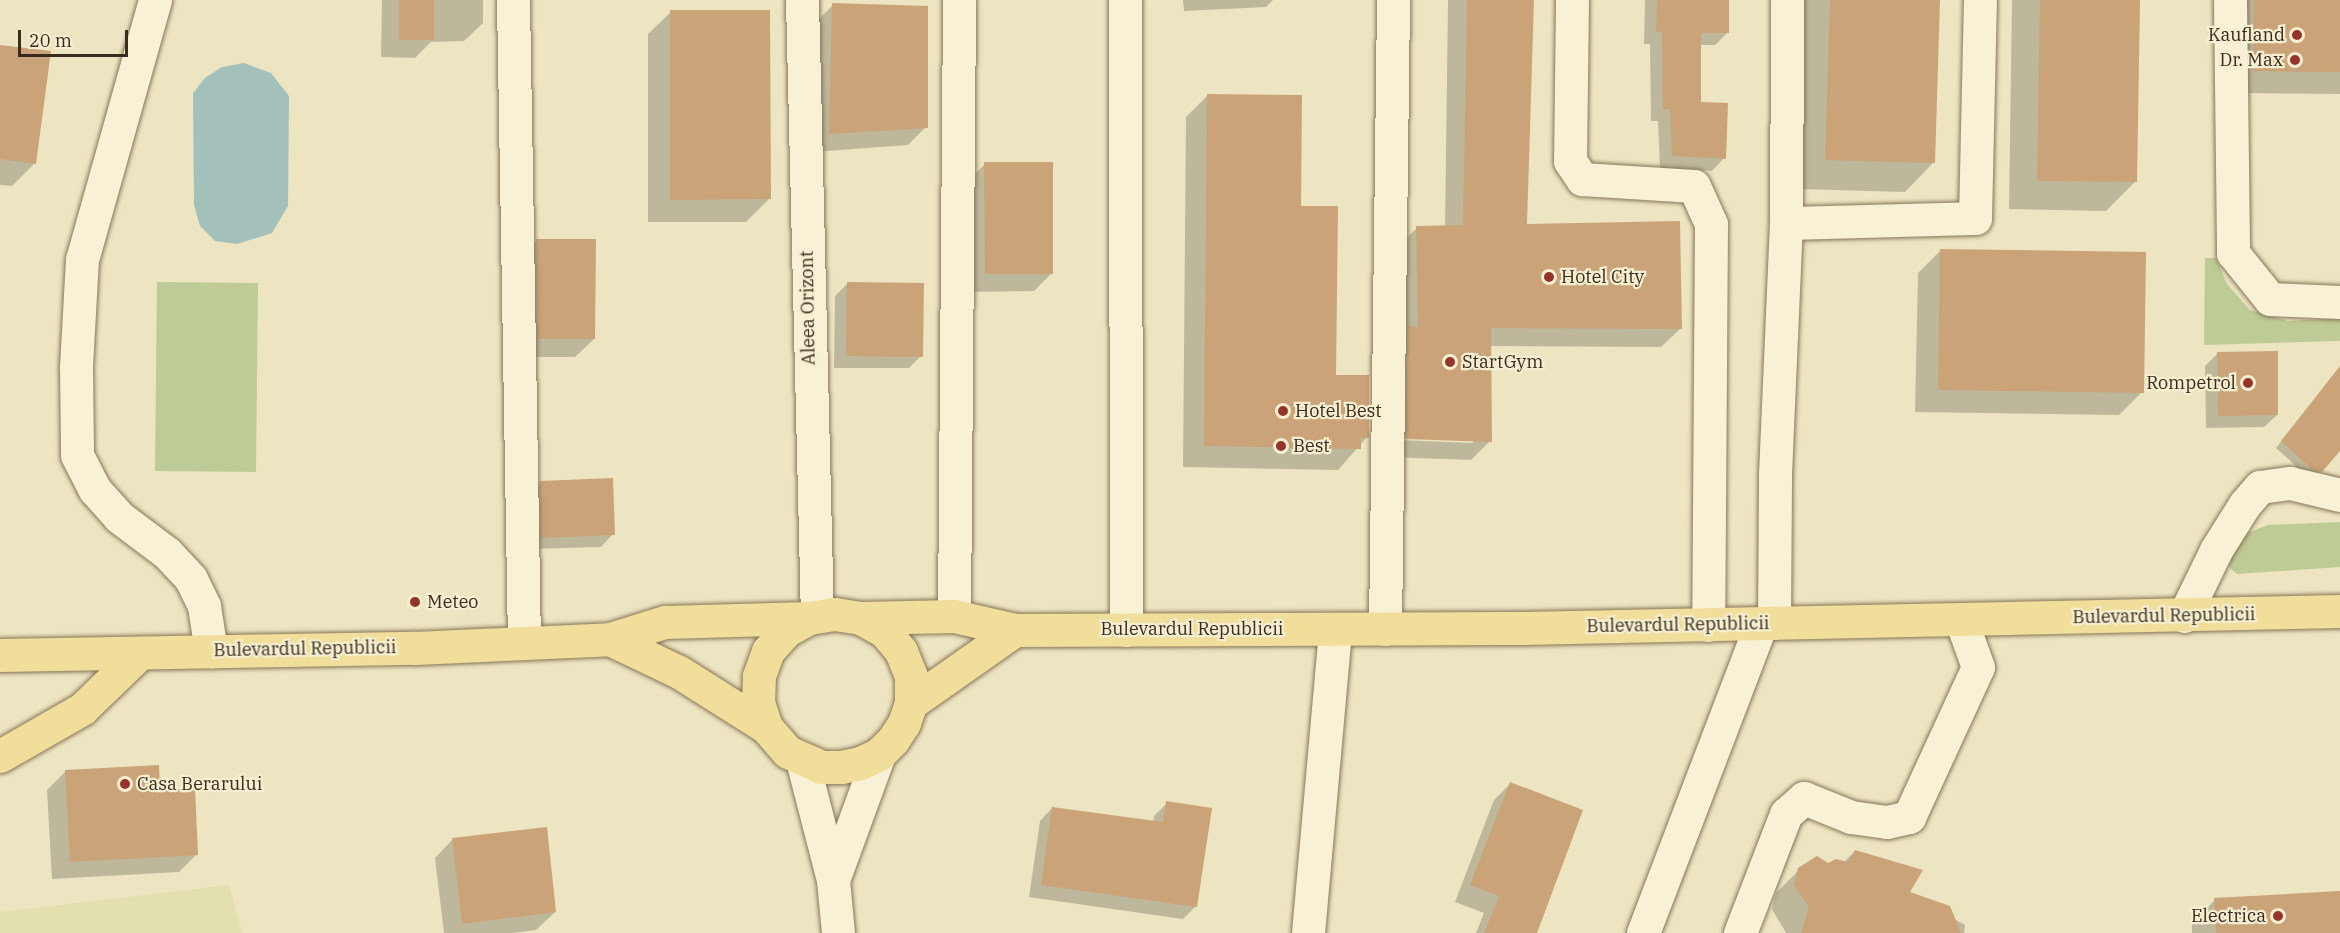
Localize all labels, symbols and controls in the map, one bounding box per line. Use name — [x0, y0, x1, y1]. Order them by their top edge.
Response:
scale bar — [21, 18, 130, 56]
place label: Kaufland — [2208, 24, 2285, 46]
marker: Kaufland — [2290, 28, 2304, 42]
text: 20 m — [29, 29, 72, 52]
place label: Dr. Max — [2219, 49, 2283, 71]
marker: Dr. Max — [2288, 53, 2302, 67]
street label: Aleea Orizont — [796, 251, 820, 365]
place label: Hotel City — [1561, 266, 1644, 288]
marker: Hotel City — [1542, 270, 1556, 284]
place label: StartGym — [1462, 351, 1543, 373]
marker: StartGym — [1443, 355, 1457, 369]
place label: Rompetrol — [2146, 372, 2236, 394]
marker: Rompetrol — [2241, 376, 2255, 390]
place label: Hotel Best — [1295, 400, 1382, 422]
marker: Hotel Best — [1276, 404, 1290, 418]
place label: Best — [1293, 435, 1330, 457]
marker: Best — [1274, 439, 1288, 453]
place label: Meteo — [427, 591, 478, 613]
marker: Meteo — [408, 595, 422, 609]
street label: Bulevardul Republicii — [2072, 604, 2256, 628]
street label: Bulevardul Republicii — [1586, 613, 1770, 637]
street label: Bulevardul Republicii — [1100, 618, 1284, 640]
street label: Bulevardul Republicii — [213, 637, 397, 661]
place label: Casa Berarului — [137, 773, 262, 795]
marker: Casa Berarului — [118, 777, 132, 791]
place label: Electrica — [2191, 905, 2266, 927]
marker: Electrica — [2271, 909, 2285, 923]

